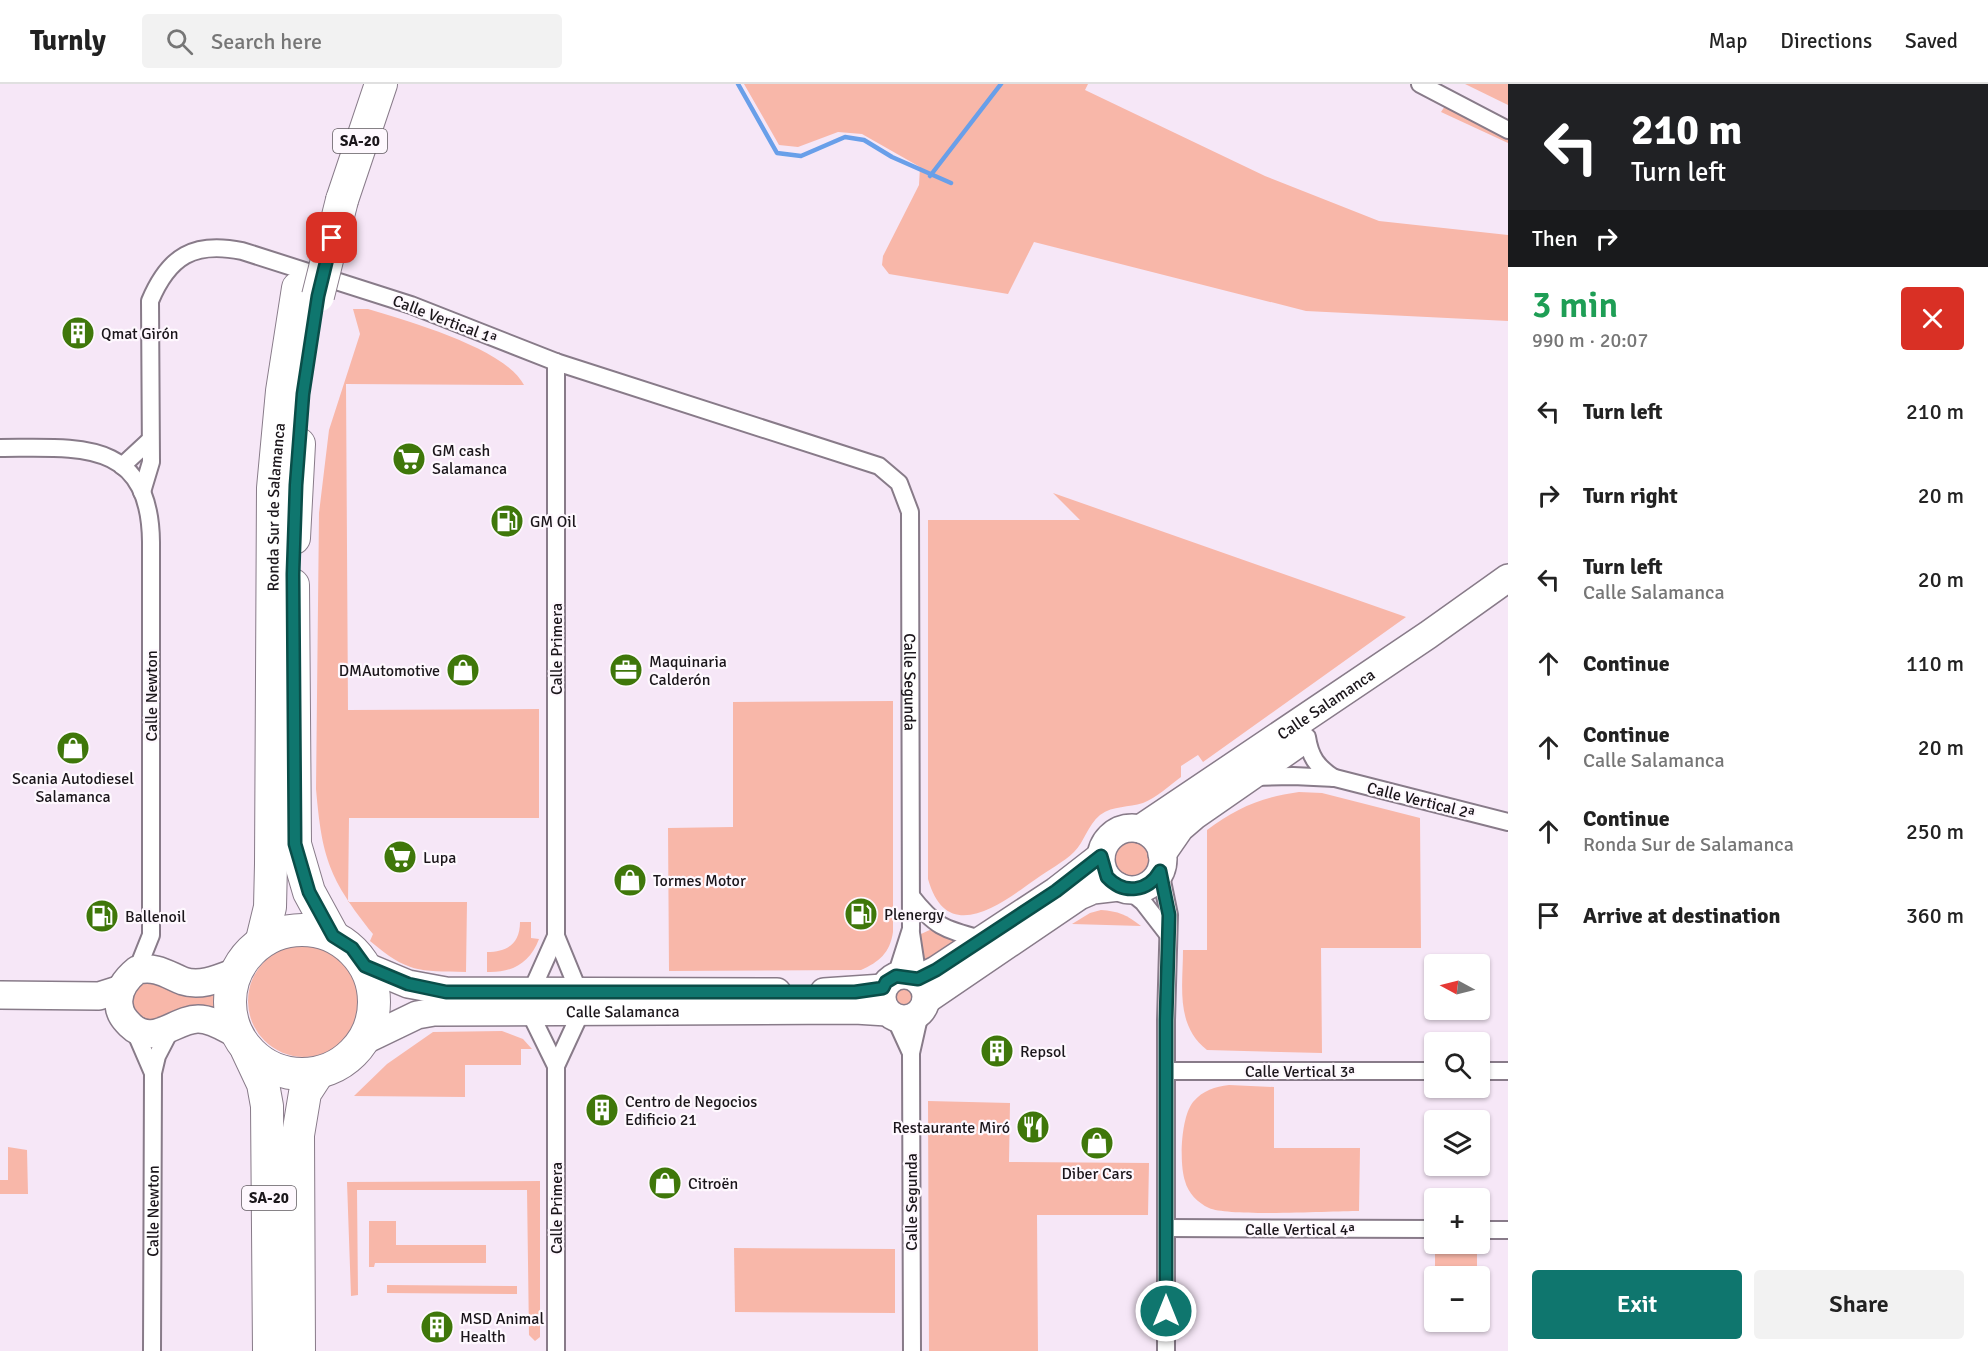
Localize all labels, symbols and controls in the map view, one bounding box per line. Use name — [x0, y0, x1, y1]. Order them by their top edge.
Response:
search box — [142, 14, 562, 68]
text: Turnly — [30, 24, 106, 58]
icon: search — [163, 25, 196, 58]
text: Search here — [211, 28, 322, 55]
text: Map — [1709, 28, 1747, 54]
text: Directions — [1780, 28, 1872, 54]
text: Saved — [1905, 28, 1958, 54]
text: 210 m — [1631, 105, 1742, 156]
icon: left — [1532, 108, 1610, 186]
road number: SA-20 — [333, 129, 387, 153]
text: Turn left — [1631, 156, 1726, 189]
pin — [306, 212, 357, 263]
icon: arrive — [315, 221, 348, 254]
icon: right — [1590, 222, 1623, 255]
text: Then — [1532, 225, 1578, 252]
text: 3 min — [1532, 283, 1618, 328]
button: close — [1901, 287, 1964, 350]
street label: Calle Vertical 1ª — [390, 291, 500, 349]
building icon: Qmat Girón — [60, 315, 96, 351]
place label: Qmat Girón — [101, 324, 179, 344]
text: 990 m · 20:07 — [1532, 328, 1648, 353]
icon: left — [1532, 395, 1565, 428]
text: Turn left — [1583, 398, 1663, 425]
text: 210 m — [1906, 398, 1964, 425]
street label: Ronda Sur de Salamanca — [263, 422, 290, 591]
supermarket icon: GM cash Salamanca — [391, 441, 427, 477]
place label: GM cash Salamanca — [432, 441, 507, 479]
icon: right — [1532, 479, 1565, 512]
text: Turn right — [1583, 482, 1678, 509]
text: 20 m — [1918, 482, 1964, 509]
fuel station icon: GM Oil — [489, 503, 525, 539]
place label: GM Oil — [530, 512, 577, 532]
text: Turn left — [1583, 553, 1663, 580]
icon: left — [1532, 563, 1565, 596]
text: 20 m — [1918, 566, 1964, 593]
text: Calle Salamanca — [1583, 580, 1725, 605]
street label: Calle Primera — [547, 603, 567, 695]
street label: Calle Segunda — [899, 633, 920, 731]
icon: ahead — [1532, 647, 1565, 680]
street label: Calle Newton — [142, 650, 162, 742]
text: Continue — [1583, 650, 1670, 677]
text: 110 m — [1906, 650, 1964, 677]
shop icon: DMAutomotive — [445, 652, 481, 688]
office icon: Maquinaria Calderón — [608, 652, 644, 688]
place label: Maquinaria Calderón — [649, 652, 727, 690]
place label: DMAutomotive — [339, 661, 440, 681]
street label: Calle Salamanca — [1274, 665, 1379, 745]
text: Continue — [1583, 721, 1670, 748]
shop icon: Scania Autodiesel Salamanca — [55, 730, 91, 766]
icon: ahead — [1532, 731, 1565, 764]
text: 20 m — [1918, 734, 1964, 761]
text: Calle Salamanca — [1583, 748, 1725, 773]
place label: Scania Autodiesel Salamanca — [12, 769, 134, 807]
street label: Calle Vertical 2ª — [1365, 778, 1477, 824]
text: Continue — [1583, 805, 1670, 832]
icon: ahead — [1532, 815, 1565, 848]
text: 250 m — [1906, 818, 1964, 845]
text: Ronda Sur de Salamanca — [1583, 832, 1794, 857]
supermarket icon: Lupa — [382, 839, 418, 875]
place label: Lupa — [423, 848, 456, 868]
shop icon: Tormes Motor — [612, 862, 648, 898]
place label: Tormes Motor — [653, 871, 746, 891]
fuel station icon: Plenergy — [843, 896, 879, 932]
fuel station icon: Ballenoil — [84, 898, 120, 934]
icon: arrive — [1532, 899, 1565, 932]
text: Arrive at destination — [1583, 902, 1780, 929]
text: 360 m — [1906, 902, 1964, 929]
place label: Plenergy — [884, 905, 945, 925]
place label: Ballenoil — [125, 907, 186, 927]
north arrow — [1424, 954, 1490, 1020]
map controls — [1424, 954, 1490, 1332]
street label: Calle Salamanca — [566, 1002, 680, 1022]
button: search — [1424, 1032, 1490, 1098]
building icon: Repsol — [979, 1033, 1015, 1069]
place label: Repsol — [1020, 1042, 1066, 1062]
street label: Calle Vertical 3ª — [1245, 1062, 1355, 1082]
building icon: Centro de Negocios Edificio 21 — [584, 1092, 620, 1128]
place label: Centro de Negocios Edificio 21 — [625, 1092, 757, 1130]
restaurant icon: Restaurante Miró — [1015, 1109, 1051, 1145]
button: layers — [1424, 1110, 1490, 1176]
place label: Restaurante Miró — [892, 1118, 1010, 1138]
shop icon: Diber Cars — [1079, 1125, 1115, 1161]
street label: Calle Segunda — [902, 1153, 922, 1251]
street label: Calle Primera — [547, 1162, 567, 1254]
place label: Diber Cars — [1061, 1164, 1133, 1184]
street label: Calle Newton — [143, 1165, 164, 1257]
shop icon: Citroën — [647, 1165, 683, 1201]
place label: Citroën — [688, 1174, 738, 1194]
road number: SA-20 — [242, 1186, 296, 1210]
button: + — [1424, 1188, 1490, 1254]
street label: Calle Vertical 4ª — [1245, 1220, 1355, 1240]
button: − — [1424, 1266, 1490, 1332]
button: Exit — [1532, 1270, 1742, 1339]
button: Share — [1754, 1270, 1964, 1339]
position arrow — [1134, 1279, 1198, 1343]
building icon: MSD Animal Health — [419, 1309, 455, 1345]
place label: MSD Animal Health — [460, 1309, 544, 1347]

